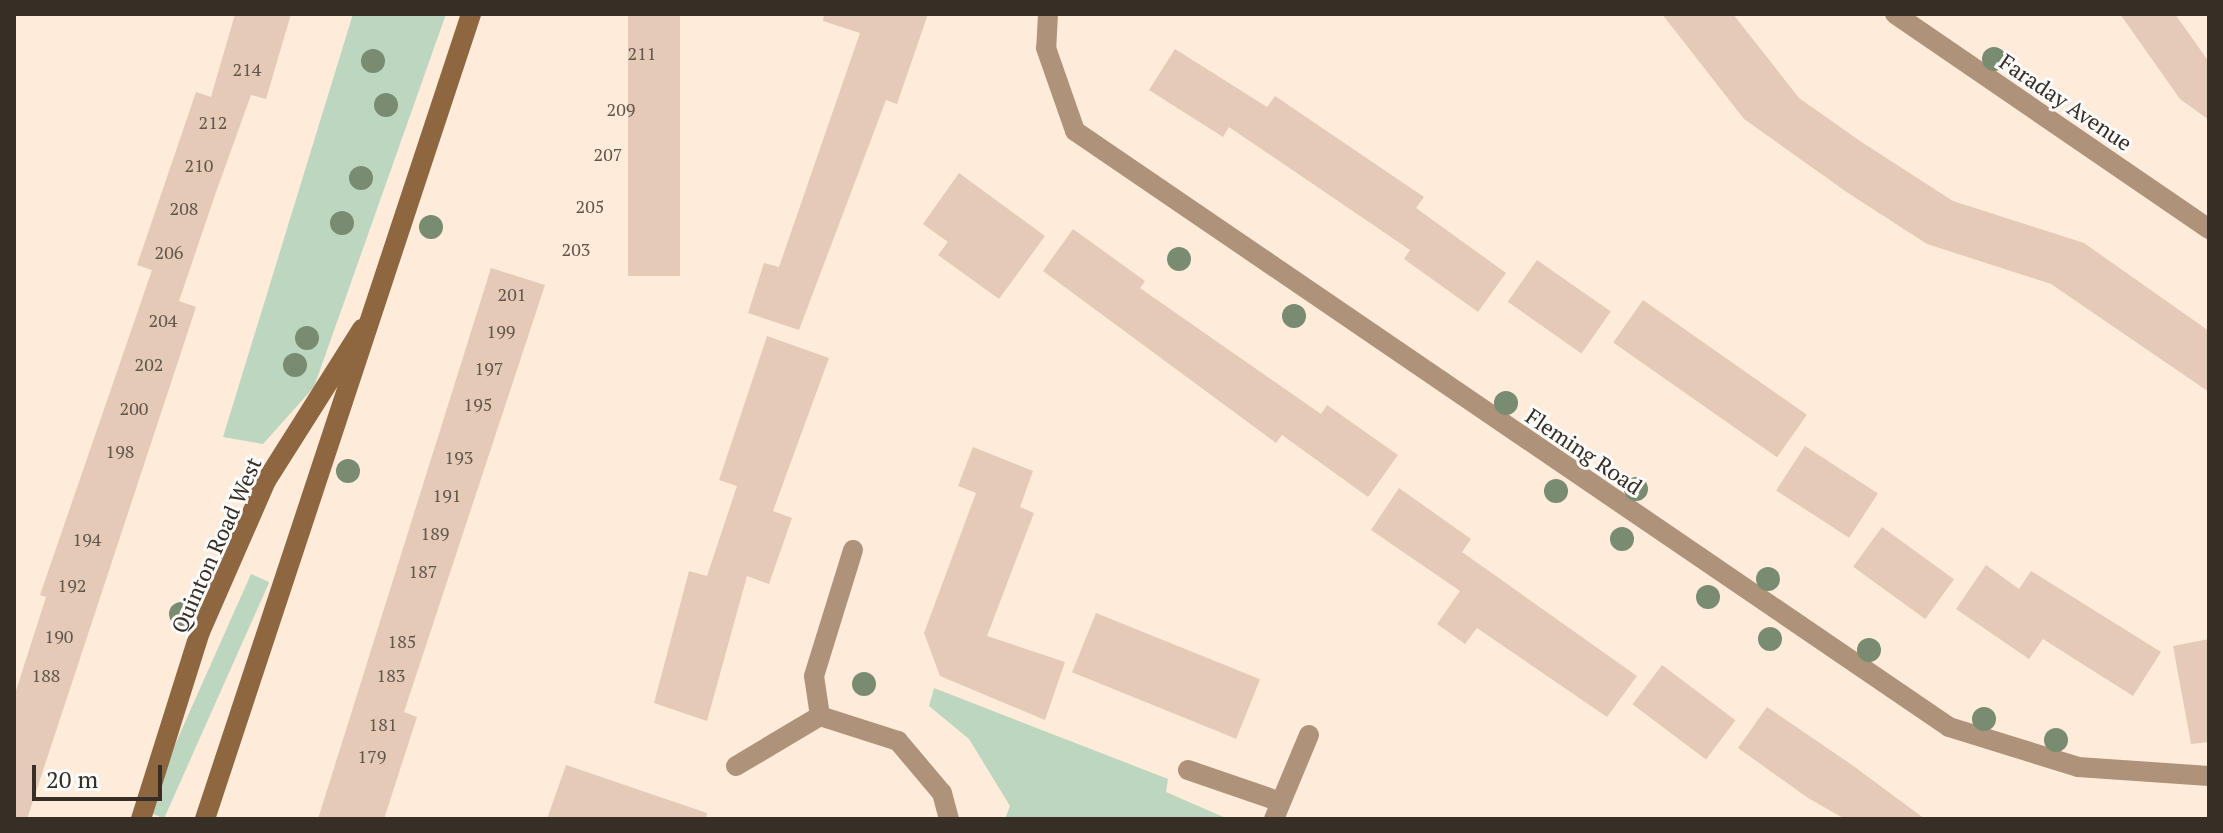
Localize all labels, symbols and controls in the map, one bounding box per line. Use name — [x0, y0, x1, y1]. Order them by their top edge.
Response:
house number: 211 — [628, 42, 656, 64]
street label: Faraday Avenue — [1995, 48, 2137, 156]
house number: 214 — [233, 58, 261, 80]
house number: 209 — [607, 98, 635, 120]
house number: 212 — [199, 111, 227, 133]
house number: 207 — [594, 143, 622, 165]
house number: 210 — [185, 154, 213, 176]
house number: 205 — [576, 195, 604, 217]
house number: 208 — [170, 197, 198, 219]
house number: 203 — [562, 238, 590, 260]
house number: 206 — [155, 241, 183, 263]
house number: 201 — [498, 283, 526, 305]
house number: 204 — [149, 309, 177, 331]
house number: 199 — [487, 320, 515, 342]
house number: 202 — [135, 353, 163, 375]
house number: 197 — [475, 357, 503, 379]
house number: 195 — [464, 393, 492, 415]
house number: 200 — [120, 397, 148, 419]
street label: Fleming Road — [1521, 402, 1647, 500]
house number: 198 — [106, 440, 134, 462]
house number: 193 — [445, 446, 473, 468]
street label: Quinton Road West — [165, 453, 267, 637]
house number: 191 — [433, 484, 461, 506]
house number: 189 — [421, 522, 449, 544]
house number: 194 — [73, 528, 101, 550]
house number: 187 — [409, 560, 437, 582]
house number: 192 — [58, 574, 86, 596]
house number: 190 — [45, 625, 73, 647]
house number: 185 — [388, 630, 416, 652]
house number: 188 — [32, 664, 60, 686]
house number: 183 — [377, 664, 405, 686]
house number: 181 — [369, 713, 397, 735]
house number: 179 — [358, 745, 386, 767]
scale bar — [36, 749, 166, 799]
text: 20 m — [46, 763, 98, 795]

